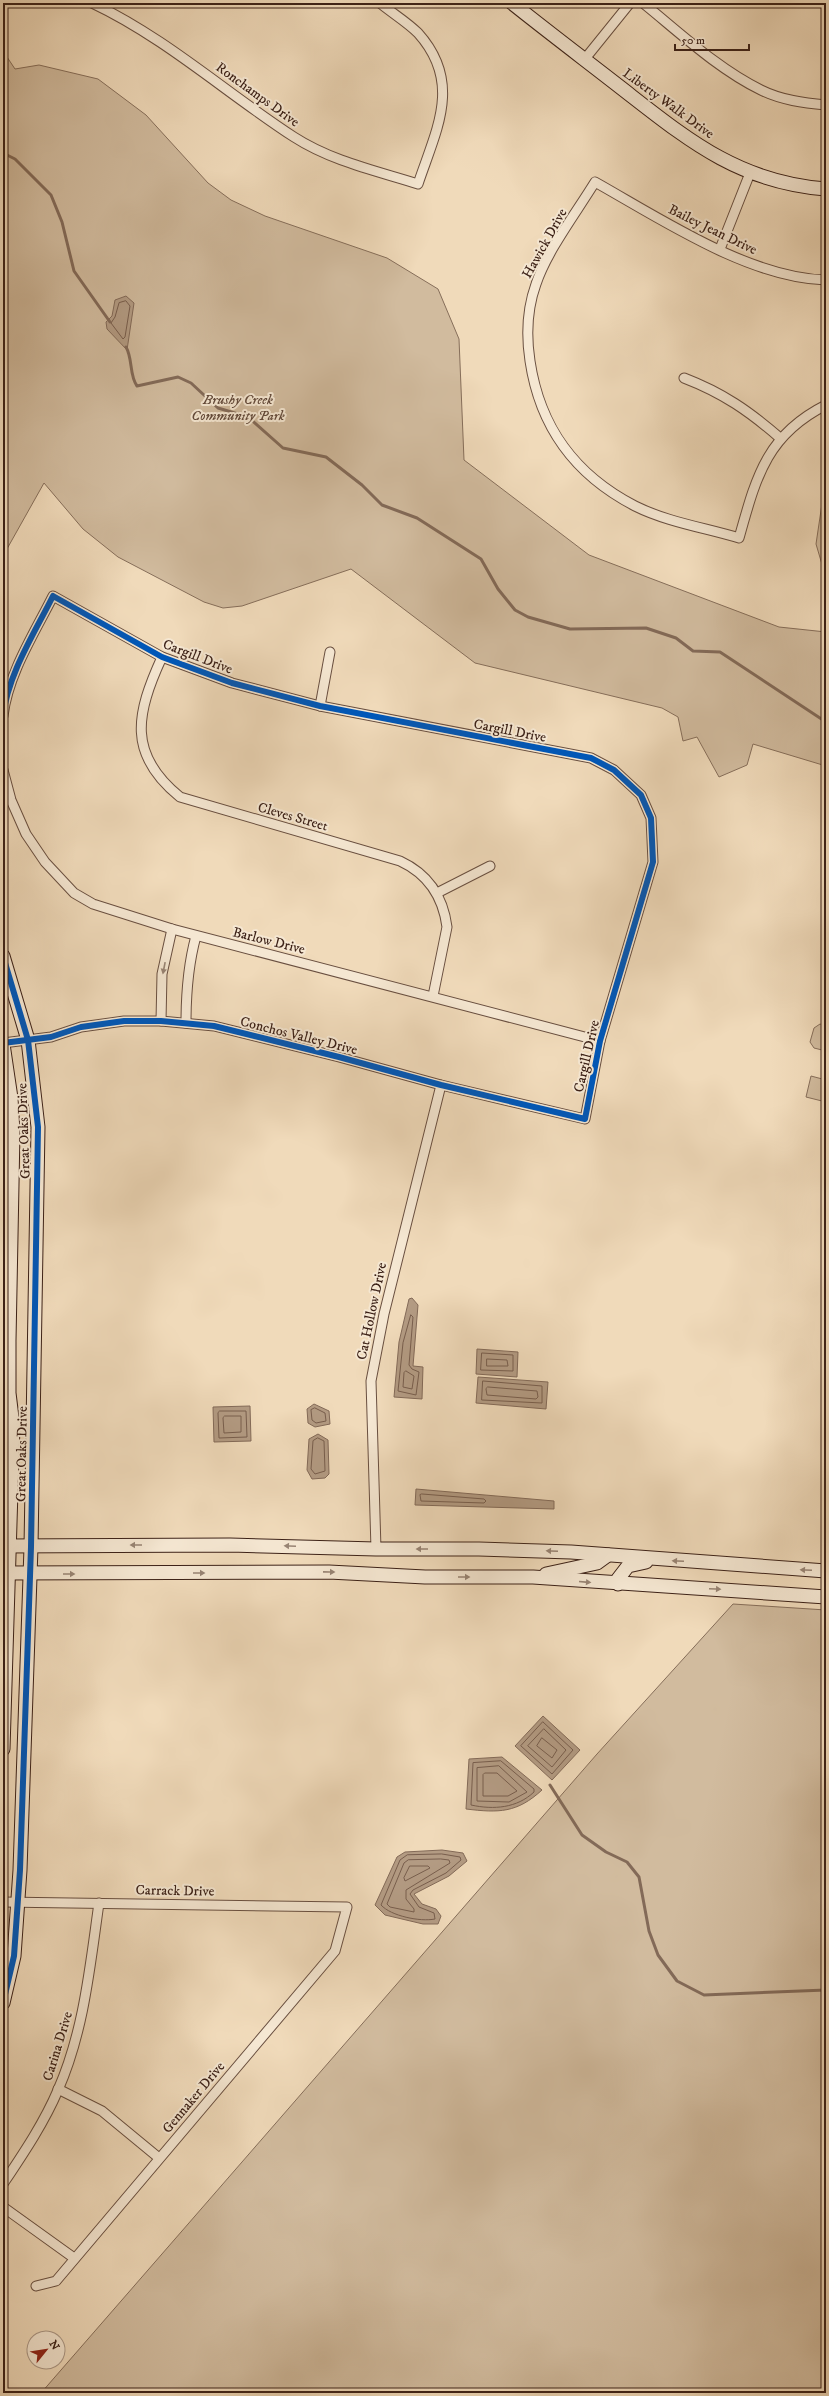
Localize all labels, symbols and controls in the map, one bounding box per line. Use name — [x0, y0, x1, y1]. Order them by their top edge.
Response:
scale bar — [675, 26, 749, 52]
text: 50 m — [681, 33, 705, 48]
street label: Ronchamps Drive — [212, 58, 303, 131]
street label: Liberty Walk Drive — [619, 65, 718, 143]
street label: Bailey Jean Drive — [665, 201, 760, 259]
street label: Hawick Drive — [518, 205, 572, 282]
park label: Brushy Creek Community Park — [191, 391, 285, 425]
street label: Cargill Drive — [160, 635, 235, 679]
street label: Cargill Drive — [472, 715, 548, 747]
street label: Cleves Street — [256, 798, 330, 836]
street label: Barlow Drive — [231, 923, 307, 959]
one-way arrow — [160, 961, 166, 974]
street label: Conchos Valley Drive — [238, 1013, 359, 1059]
street label: Cargill Drive — [570, 1018, 604, 1094]
street label: Great Oaks Drive — [13, 1083, 35, 1179]
street label: Cat Hollow Drive — [353, 1261, 391, 1362]
street label: Great Oaks Drive — [12, 1406, 32, 1502]
one-way arrow — [129, 1542, 142, 1548]
one-way arrow — [284, 1543, 296, 1550]
one-way arrow — [415, 1546, 428, 1552]
one-way arrow — [546, 1548, 558, 1555]
one-way arrow — [672, 1557, 684, 1564]
one-way arrow — [800, 1567, 812, 1574]
one-way arrow — [323, 1569, 336, 1575]
one-way arrow — [193, 1570, 206, 1576]
one-way arrow — [63, 1571, 76, 1577]
one-way arrow — [458, 1574, 471, 1580]
one-way arrow — [579, 1578, 591, 1585]
one-way arrow — [709, 1586, 722, 1592]
street label: Carrack Drive — [135, 1881, 215, 1901]
street label: Carina Drive — [39, 2009, 77, 2083]
street label: Gennaker Drive — [159, 2058, 229, 2137]
north arrow — [26, 2330, 66, 2370]
text: N — [45, 2338, 62, 2353]

